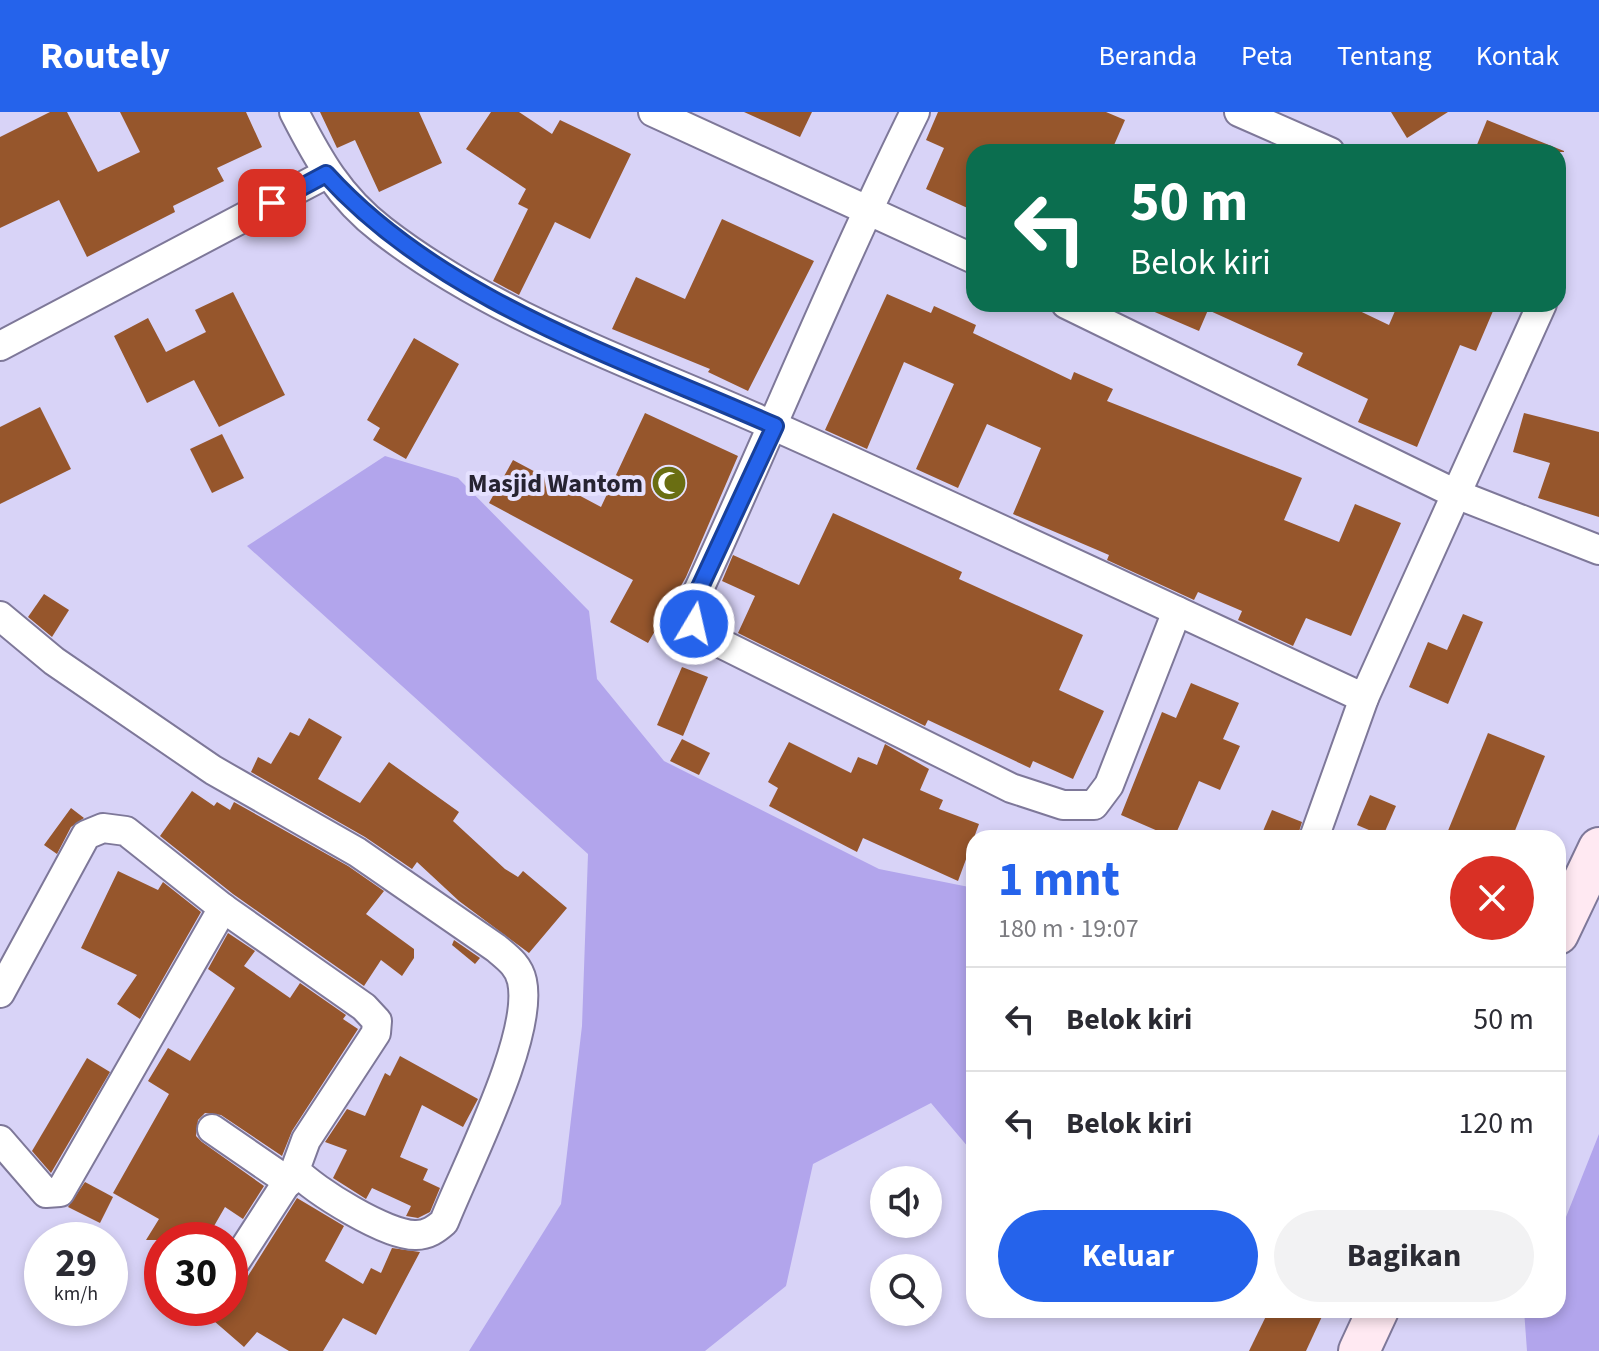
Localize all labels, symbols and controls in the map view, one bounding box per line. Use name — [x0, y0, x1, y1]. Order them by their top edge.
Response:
text: Routely — [40, 29, 170, 83]
text: Beranda — [1099, 36, 1197, 76]
text: Peta — [1241, 36, 1293, 76]
text: Tentang — [1337, 36, 1432, 76]
text: Kontak — [1476, 36, 1559, 76]
text: 50 m — [1130, 163, 1248, 242]
pin — [238, 169, 306, 237]
icon: left — [998, 176, 1102, 280]
icon: arrive — [250, 181, 294, 225]
text: Belok kiri — [1130, 237, 1271, 288]
mosque icon: Masjid Wantom — [650, 464, 688, 502]
place label: Masjid Wantom — [468, 465, 643, 502]
position arrow — [652, 582, 736, 666]
text: 1 mnt — [998, 846, 1120, 914]
button: close — [1450, 856, 1534, 940]
text: 180 m · 19:07 — [998, 910, 1139, 947]
icon: left — [998, 997, 1042, 1041]
text: Belok kiri — [1066, 998, 1192, 1041]
text: 50 m — [1473, 998, 1534, 1041]
icon: left — [998, 1101, 1042, 1145]
text: Belok kiri — [1066, 1102, 1192, 1145]
text: 120 m — [1458, 1102, 1534, 1145]
map controls — [870, 1166, 942, 1326]
button: sound — [870, 1166, 942, 1238]
button: Keluar — [998, 1210, 1258, 1302]
button: Bagikan — [1274, 1210, 1534, 1302]
speed limit sign: 30 — [144, 1222, 248, 1326]
text: 29 — [55, 1235, 97, 1292]
button: search — [870, 1254, 942, 1326]
text: km/h — [54, 1280, 98, 1308]

